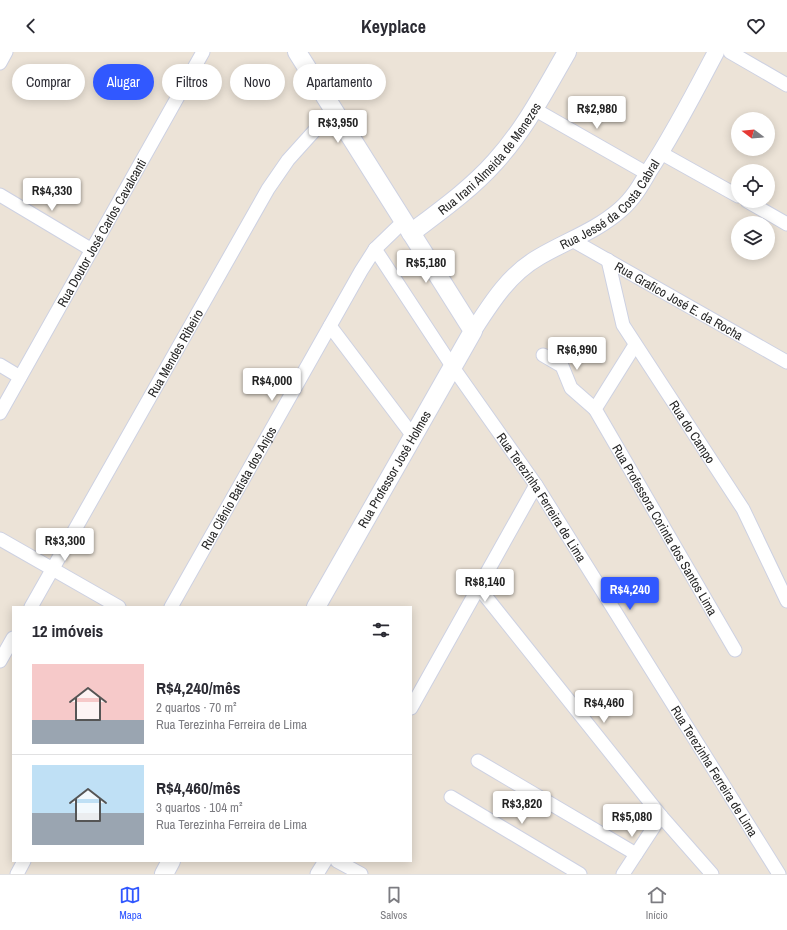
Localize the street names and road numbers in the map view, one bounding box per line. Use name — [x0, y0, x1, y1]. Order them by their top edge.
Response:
street label: Rua Irani Almeida de Menezes — [435, 99, 545, 219]
street label: Rua Doutor José Carlos Cavalcanti — [53, 156, 150, 310]
street label: Rua Jessé da Costa Cabral — [557, 156, 663, 253]
street label: Rua Grafico José E. da Rocha — [612, 258, 746, 344]
street label: Rua Mendes Ribeiro — [144, 306, 207, 400]
street label: Rua do Campo — [665, 397, 719, 467]
street label: Rua Professor José Holmes — [354, 408, 435, 531]
street label: Rua Clênio Batista dos Anjos — [197, 423, 280, 553]
street label: Rua Terezinha Ferreira de Lima — [493, 429, 590, 565]
street label: Rua Professora Corinta dos Santos Lima — [608, 441, 721, 619]
street label: Rua Terezinha Ferreira de Lima — [667, 703, 762, 840]

